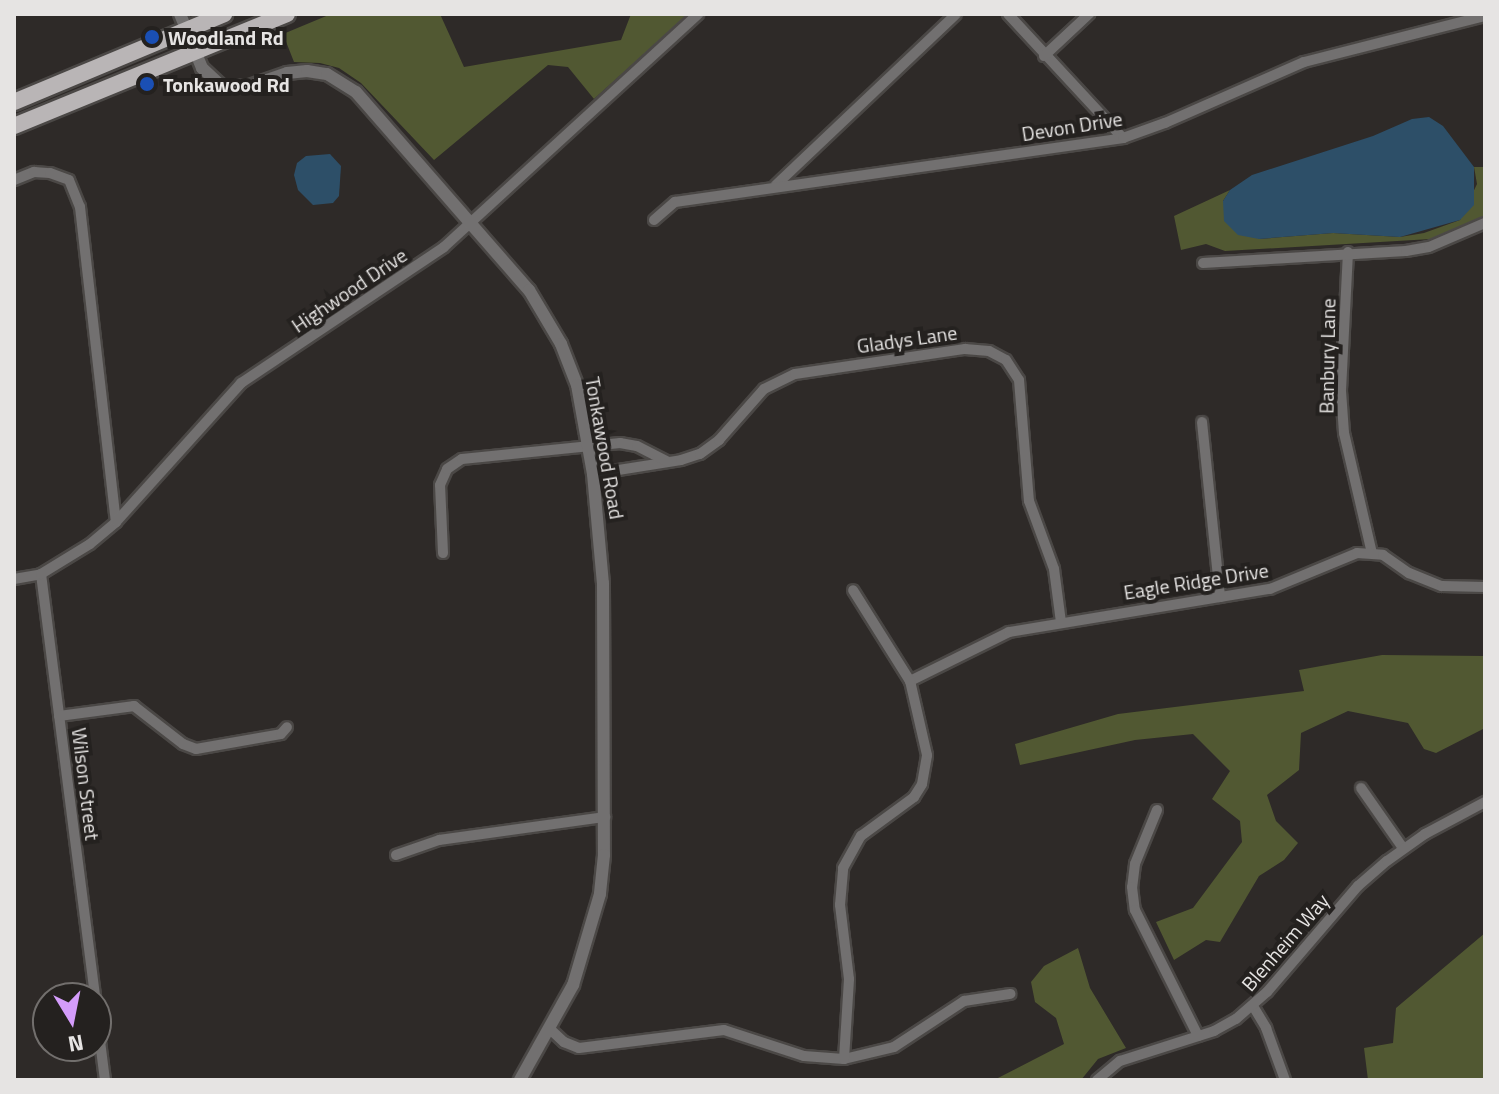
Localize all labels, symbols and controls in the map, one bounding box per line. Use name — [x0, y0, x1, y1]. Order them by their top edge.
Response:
place label: Woodland Rd — [168, 25, 284, 49]
marker: Woodland Rd — [143, 28, 161, 46]
place label: Tonkawood Rd — [163, 72, 290, 96]
marker: Tonkawood Rd — [138, 75, 156, 93]
street label: Devon Drive — [1020, 106, 1124, 146]
street label: Highwood Drive — [287, 243, 411, 337]
street label: Banbury Lane — [1314, 298, 1340, 414]
street label: Gladys Lane — [855, 320, 959, 358]
street label: Tonkawood Road — [581, 375, 629, 521]
street label: Eagle Ridge Drive — [1122, 558, 1270, 604]
street label: Wilson Street — [67, 726, 105, 842]
street label: Blenheim Way — [1236, 888, 1334, 996]
north arrow — [32, 982, 112, 1062]
text: N — [65, 1026, 86, 1062]

